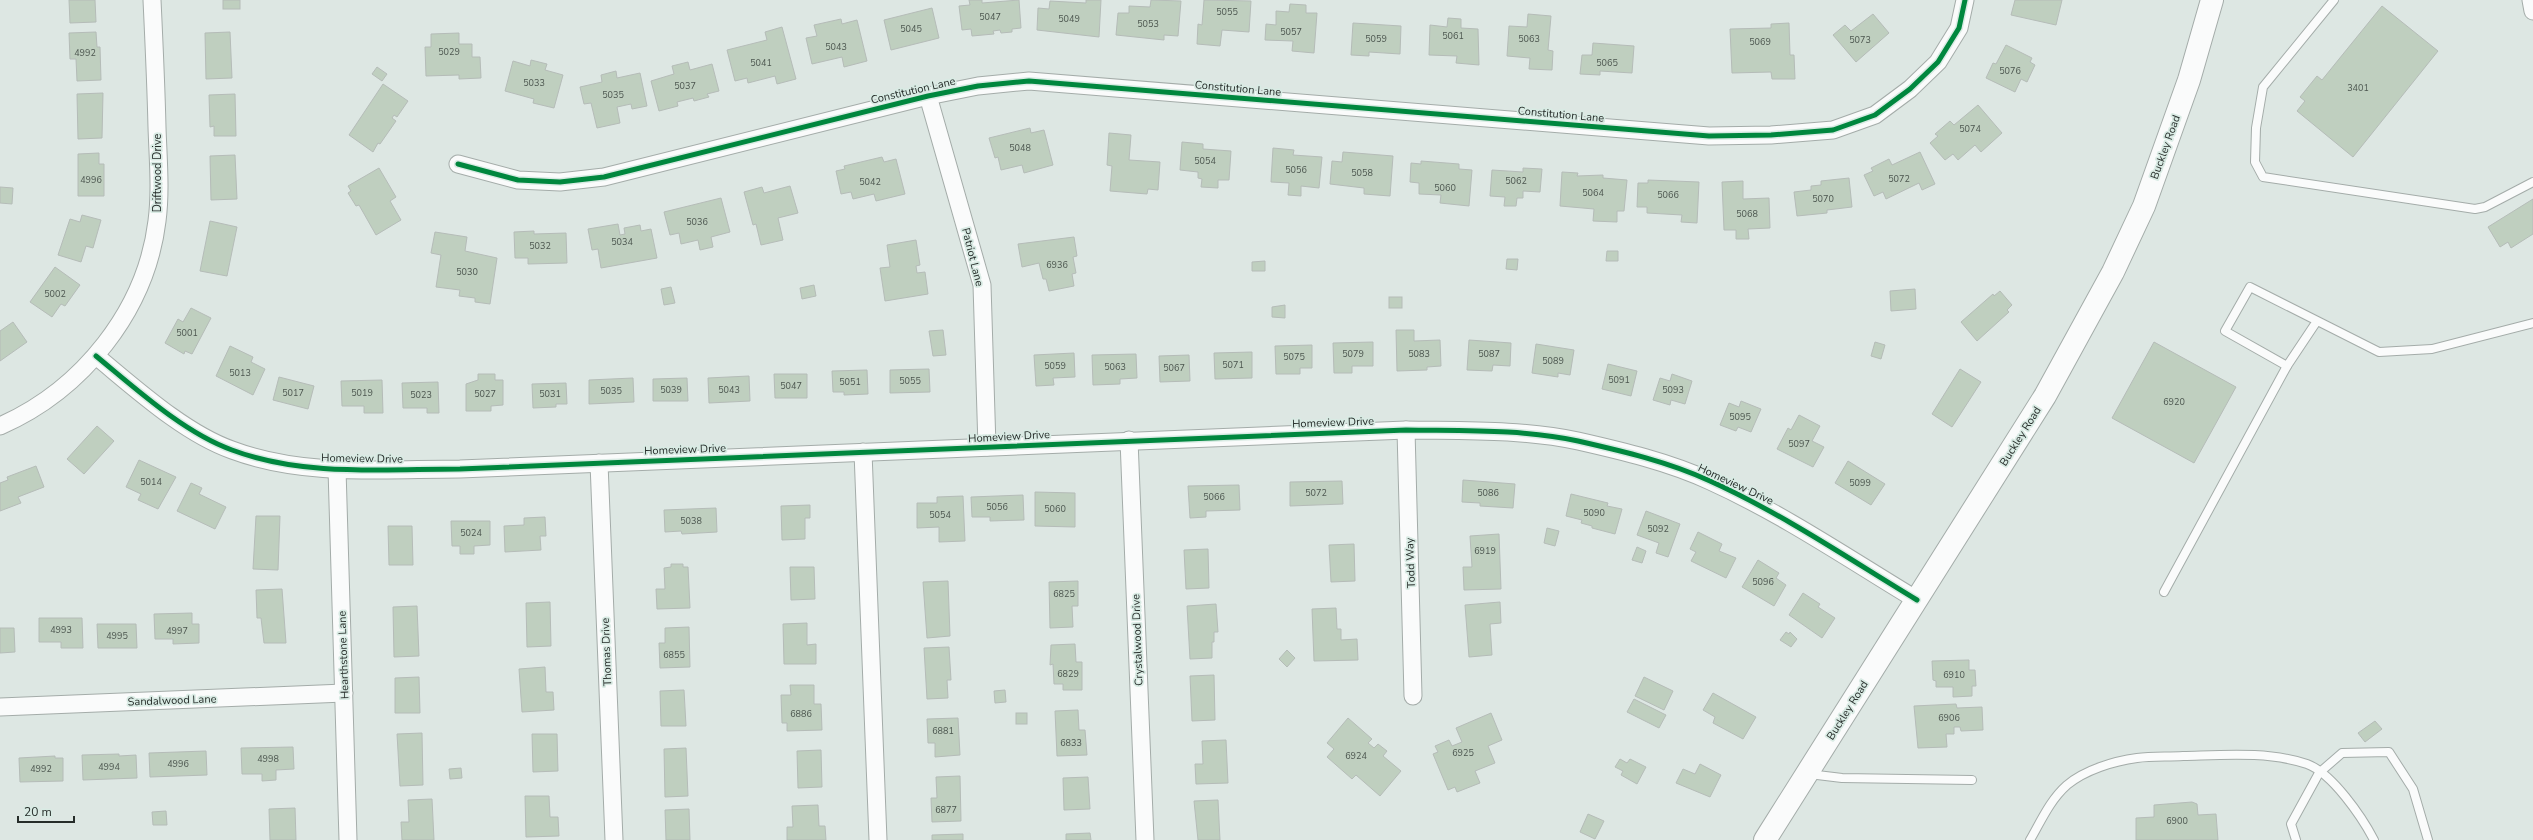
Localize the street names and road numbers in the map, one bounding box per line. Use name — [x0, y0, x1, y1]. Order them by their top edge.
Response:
street label: Constitution Lane — [869, 73, 957, 108]
street label: Constitution Lane — [1194, 77, 1282, 100]
street label: Constitution Lane — [1517, 103, 1605, 126]
street label: Buckley Road — [2147, 113, 2184, 181]
street label: Driftwood Drive — [150, 134, 165, 212]
street label: Patriot Lane — [958, 226, 987, 288]
street label: Buckley Road — [1996, 404, 2045, 469]
street label: Homeview Drive — [1292, 414, 1374, 431]
street label: Homeview Drive — [968, 427, 1050, 446]
street label: Homeview Drive — [644, 441, 726, 458]
street label: Homeview Drive — [321, 450, 403, 467]
street label: Homeview Drive — [1696, 460, 1776, 509]
street label: Todd Way — [1402, 537, 1419, 588]
street label: Crystalwood Drive — [1128, 594, 1147, 686]
street label: Hearthstone Lane — [334, 610, 353, 699]
street label: Thomas Drive — [598, 617, 615, 686]
street label: Buckley Road — [1823, 678, 1872, 743]
street label: Sandalwood Lane — [127, 691, 217, 710]

